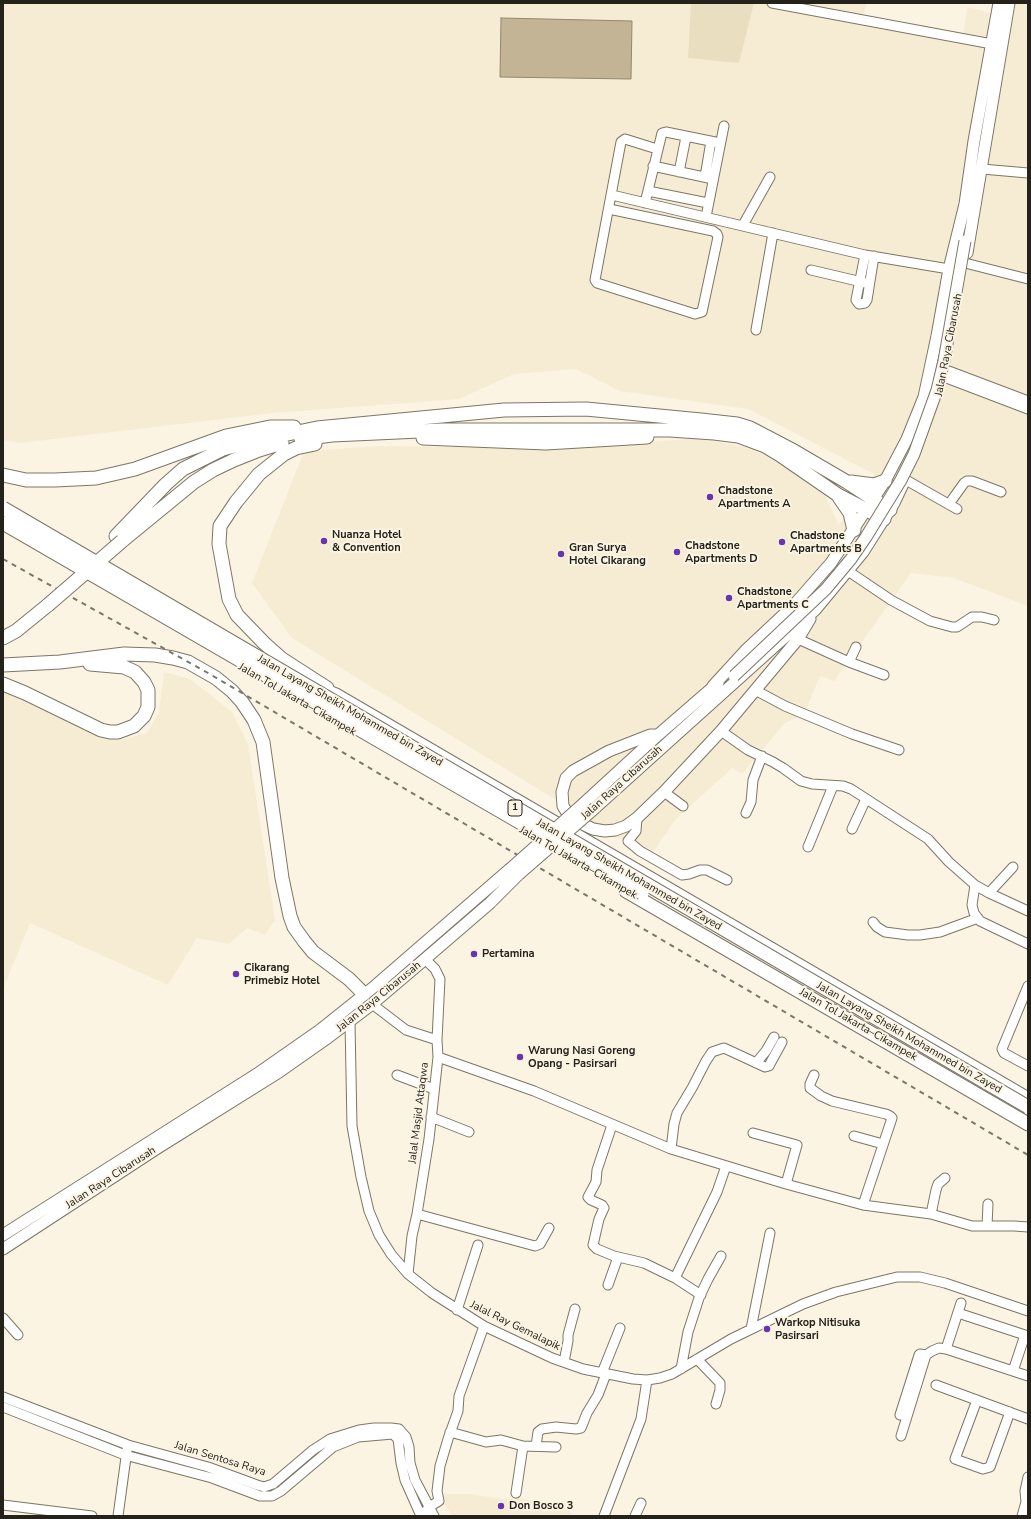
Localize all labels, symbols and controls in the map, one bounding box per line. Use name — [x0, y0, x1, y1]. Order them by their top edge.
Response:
street label: Jalan Raya Cibarusah — [933, 292, 965, 398]
place label: Chadstone Apartments A — [718, 484, 790, 510]
marker: Chadstone Apartments A — [705, 492, 715, 502]
place label: Nuanza Hotel & Convention — [332, 528, 402, 554]
place label: Chadstone Apartments B — [790, 529, 862, 555]
marker: Nuanza Hotel & Convention — [319, 536, 329, 546]
marker: Chadstone Apartments B — [777, 537, 787, 547]
place label: Chadstone Apartments D — [685, 539, 758, 565]
place label: Gran Surya Hotel Cikarang — [569, 541, 646, 567]
marker: Chadstone Apartments D — [672, 547, 682, 557]
marker: Gran Surya Hotel Cikarang — [556, 549, 566, 559]
place label: Chadstone Apartments C — [737, 585, 809, 611]
marker: Chadstone Apartments C — [724, 593, 734, 603]
street label: Jalan Layang Sheikh Mohammed bin Zayed — [255, 652, 445, 770]
street label: Jalan Tol Jakarta–Cikampek — [236, 661, 358, 739]
street label: Jalan Raya Cibarusah — [579, 743, 665, 823]
road number: 1 — [508, 800, 522, 816]
street label: Jalan Layang Sheikh Mohammed bin Zayed — [534, 816, 724, 934]
street label: Jalan Tol Jakarta–Cikampek — [517, 824, 639, 902]
place label: Pertamina — [482, 947, 535, 961]
marker: Pertamina — [469, 949, 479, 959]
street label: Jalan Raya Cibarusah — [334, 959, 424, 1035]
place label: Cikarang Primebiz Hotel — [244, 961, 320, 987]
marker: Cikarang Primebiz Hotel — [231, 969, 241, 979]
street label: Jalan Layang Sheikh Mohammed bin Zayed — [814, 979, 1004, 1097]
street label: Jalan Tol Jakarta–Cikampek — [797, 986, 919, 1064]
place label: Warung Nasi Goreng Opang - Pasirsari — [528, 1044, 635, 1070]
marker: Warung Nasi Goreng Opang - Pasirsari — [515, 1052, 525, 1062]
street label: Jalal Masjid Attaqwa — [406, 1062, 432, 1164]
street label: Jalan Raya Cibarusah — [64, 1144, 158, 1212]
street label: Jalal Ray Gemalapik — [468, 1298, 562, 1354]
place label: Warkop Nitisuka Pasirsari — [775, 1316, 860, 1342]
marker: Warkop Nitisuka Pasirsari — [762, 1324, 772, 1334]
street label: Jalan Sentosa Raya — [173, 1439, 267, 1479]
place label: Don Bosco 3 — [509, 1499, 573, 1513]
marker: Don Bosco 3 — [496, 1501, 506, 1511]

